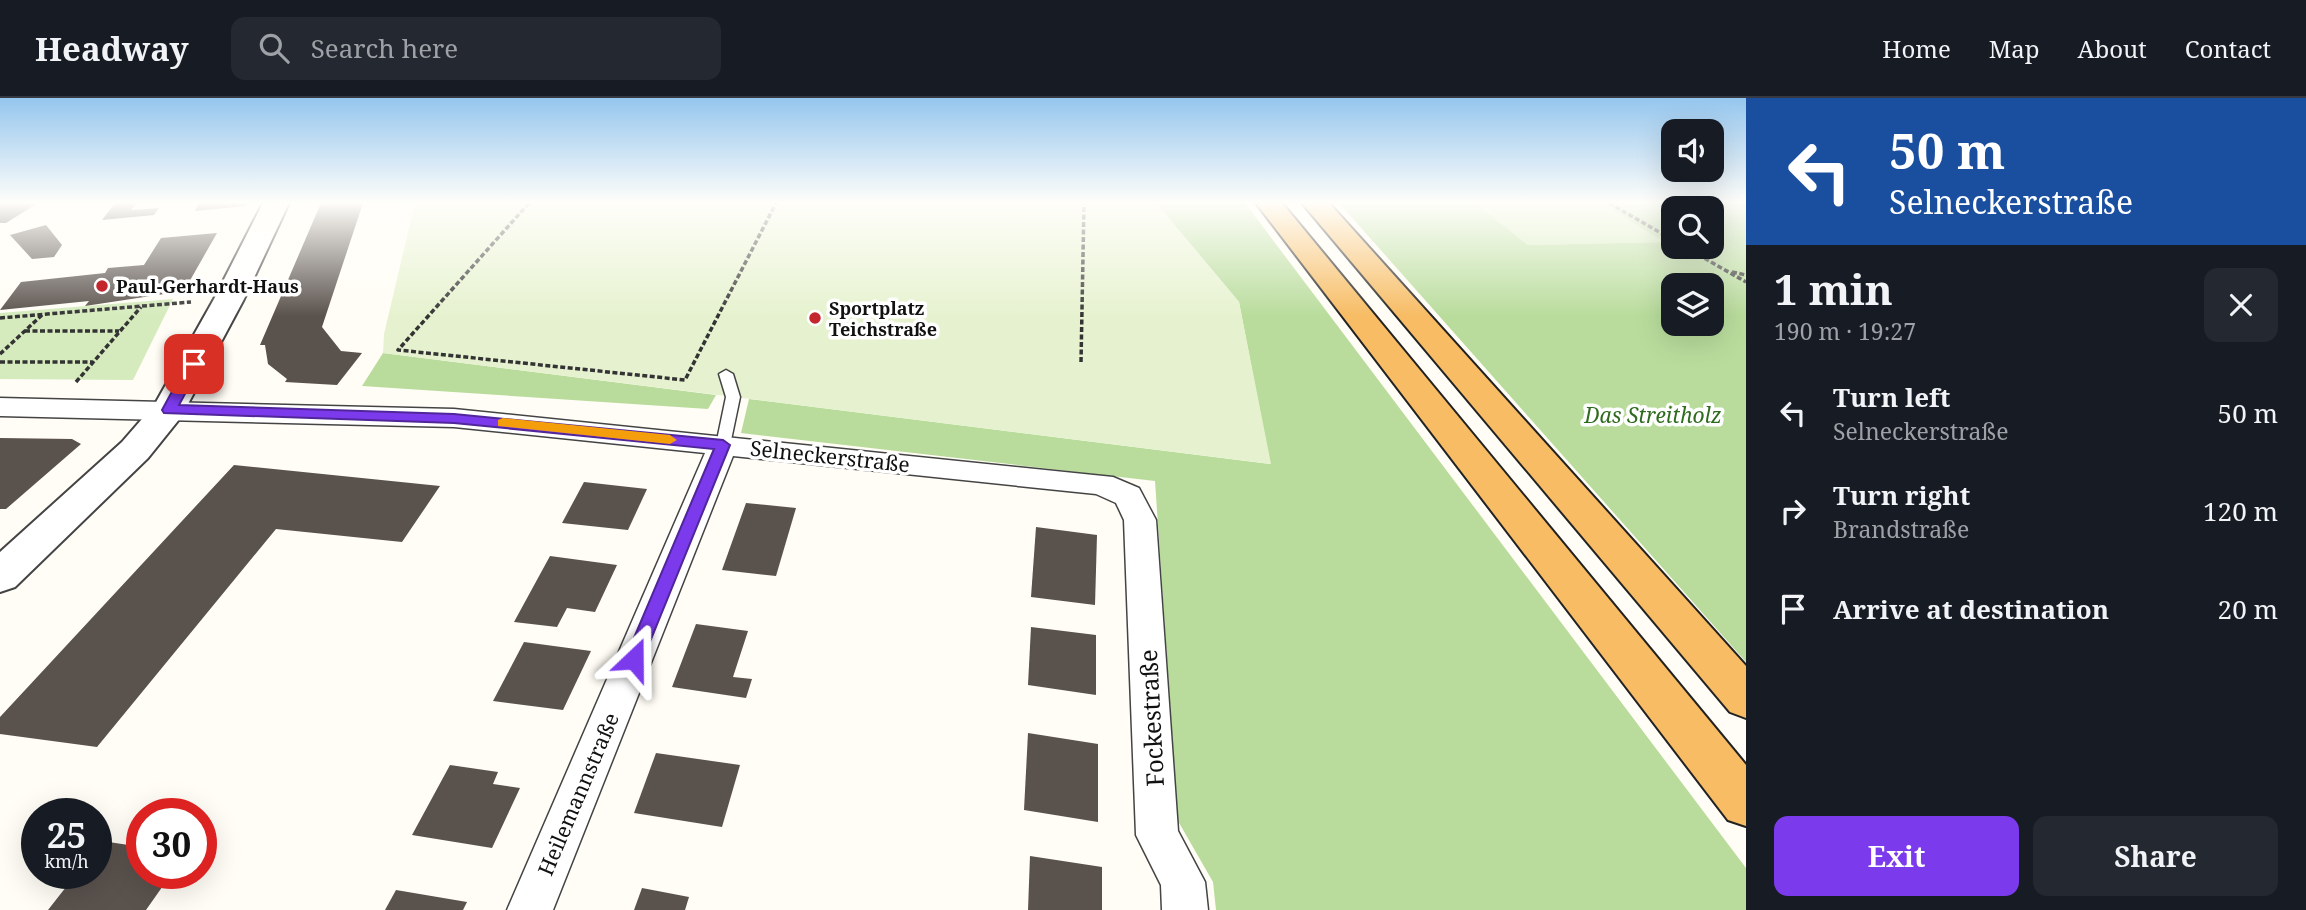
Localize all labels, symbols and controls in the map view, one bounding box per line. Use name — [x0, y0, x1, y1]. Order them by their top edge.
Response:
search box — [231, 17, 721, 80]
text: Headway — [35, 26, 189, 71]
icon: search — [255, 29, 293, 67]
text: Search here — [311, 30, 458, 66]
text: Home — [1882, 32, 1951, 65]
text: Map — [1989, 32, 2040, 65]
text: About — [2078, 32, 2147, 65]
text: Contact — [2185, 32, 2271, 65]
text: 50 m — [1889, 117, 2005, 183]
map controls — [1661, 119, 1724, 336]
button: sound — [1661, 119, 1724, 182]
icon: left — [1774, 126, 1865, 217]
text: Selneckerstraße — [1889, 180, 2133, 223]
button: search — [1661, 196, 1724, 259]
text: 1 min — [1774, 260, 1893, 317]
button: close — [2204, 268, 2278, 342]
button: layers — [1661, 273, 1724, 336]
place label: Paul-Gerhardt-Haus — [116, 274, 299, 298]
marker: Paul-Gerhardt-Haus — [94, 278, 110, 294]
place label: Sportplatz Teichstraße — [829, 296, 937, 341]
marker: Sportplatz Teichstraße — [807, 310, 823, 326]
text: 190 m · 19:27 — [1774, 315, 1916, 347]
pin — [164, 334, 224, 394]
icon: arrive — [175, 345, 213, 383]
text: Turn left — [1833, 379, 1950, 415]
icon: left — [1774, 394, 1812, 432]
text: 50 m — [2218, 395, 2278, 431]
park label: Das Streitholz — [1583, 401, 1722, 429]
text: Selneckerstraße — [1833, 415, 2009, 447]
street label: Selneckerstraße — [749, 434, 911, 478]
text: Turn right — [1833, 477, 1970, 513]
icon: right — [1774, 492, 1812, 530]
text: 120 m — [2203, 493, 2278, 529]
text: Brandstraße — [1833, 513, 1969, 545]
icon: arrive — [1774, 590, 1812, 628]
text: Arrive at destination — [1833, 591, 2109, 627]
text: 20 m — [2218, 591, 2278, 627]
position arrow — [597, 622, 671, 696]
street label: Fockestraße — [1131, 649, 1171, 787]
street label: Heilemannstraße — [531, 708, 625, 880]
speed limit sign: 30 — [126, 798, 217, 889]
text: 25 — [47, 811, 86, 858]
button: Exit — [1774, 816, 2019, 896]
button: Share — [2033, 816, 2278, 896]
text: km/h — [44, 849, 89, 873]

